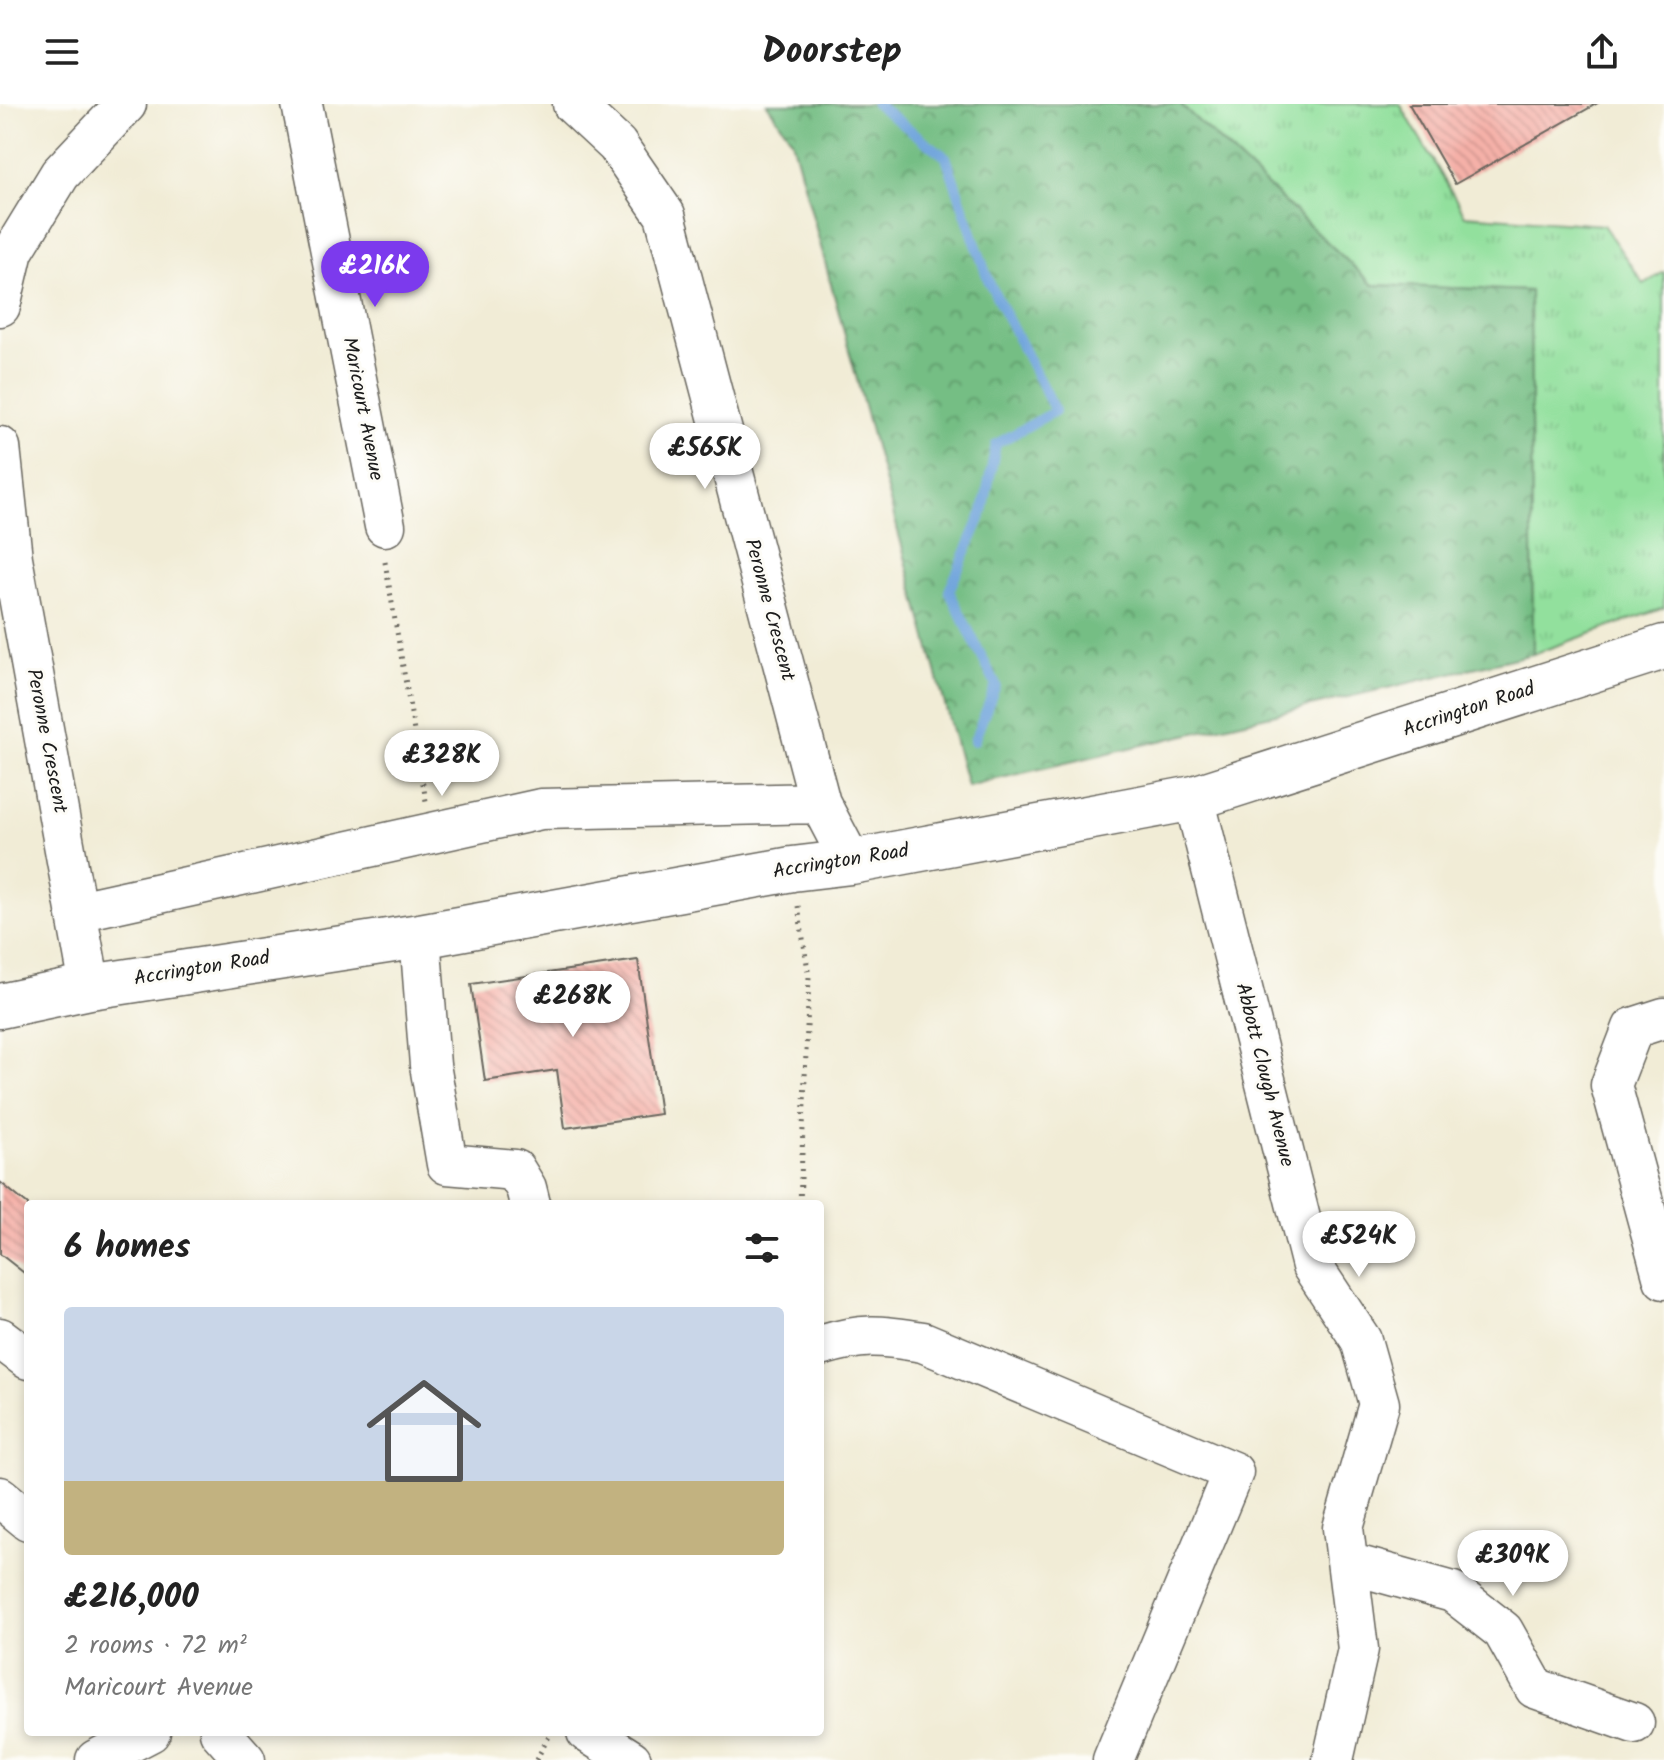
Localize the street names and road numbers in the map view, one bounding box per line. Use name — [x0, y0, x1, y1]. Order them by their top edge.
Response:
street label: Maricourt Avenue — [332, 335, 392, 483]
street label: Peronne Crescent — [735, 535, 803, 685]
street label: Peronne Crescent — [16, 666, 76, 816]
street label: Accrington Road — [1399, 673, 1540, 746]
street label: Accrington Road — [771, 835, 912, 889]
street label: Accrington Road — [132, 942, 273, 996]
street label: Abbott Clough Avenue — [1226, 980, 1302, 1170]

